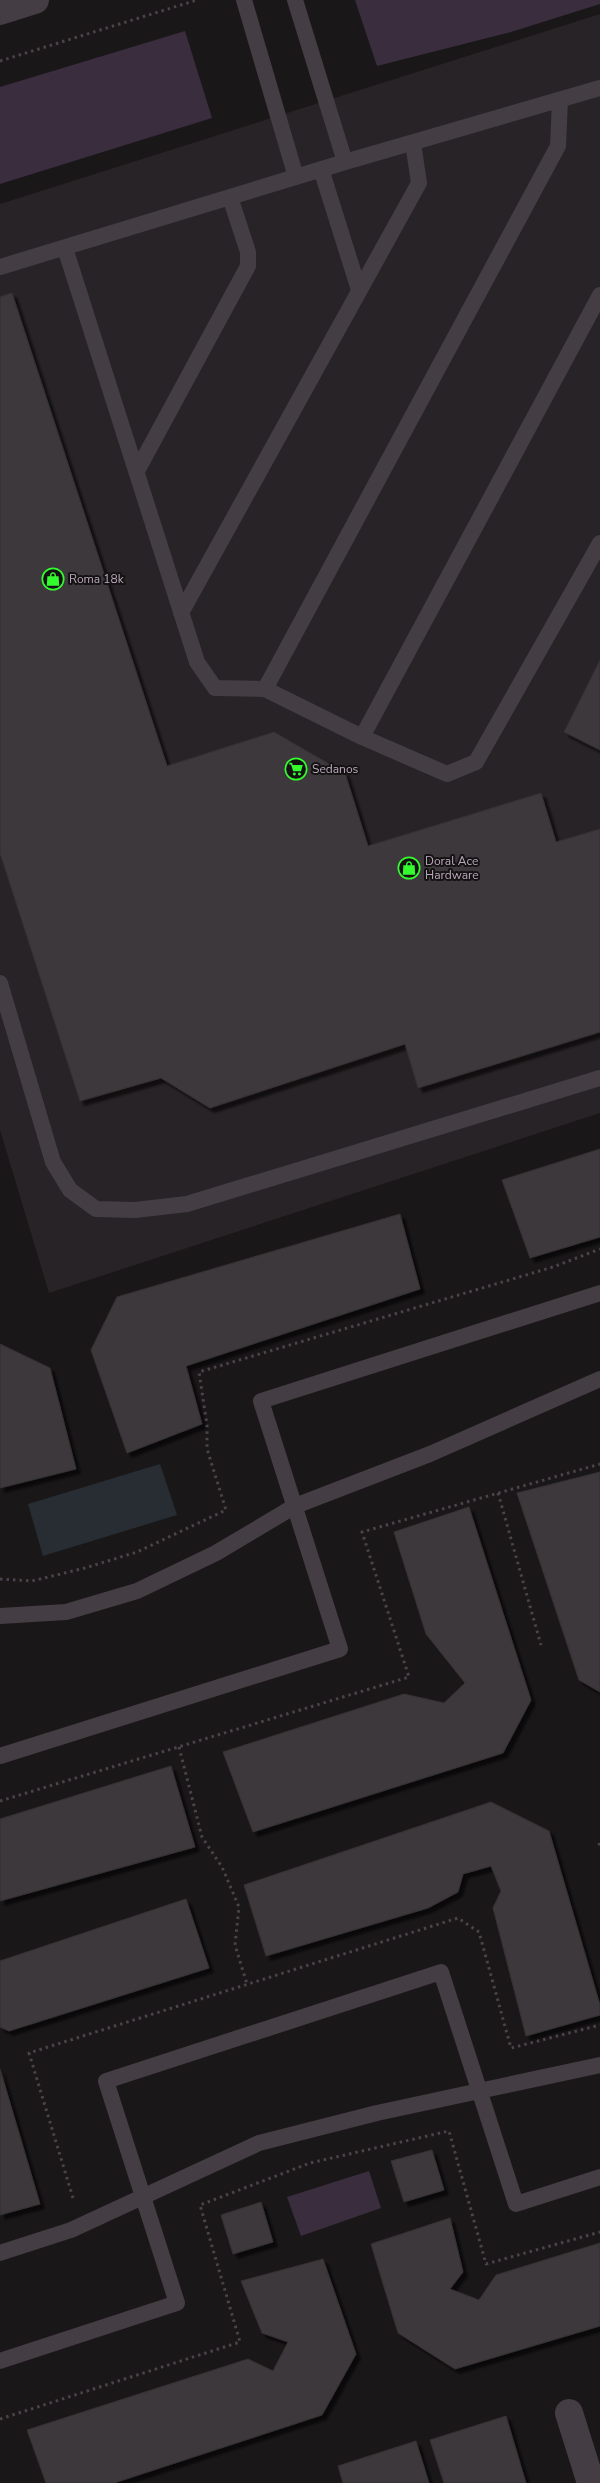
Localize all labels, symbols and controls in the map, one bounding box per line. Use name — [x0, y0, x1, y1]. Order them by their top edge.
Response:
shop icon: Roma 18k — [41, 567, 65, 591]
place label: Roma 18k — [69, 571, 125, 587]
supermarket icon: Sedanos — [284, 757, 308, 781]
place label: Sedanos — [312, 761, 359, 777]
place label: Doral Ace Hardware — [425, 853, 479, 883]
shop icon: Doral Ace Hardware — [397, 856, 421, 880]

